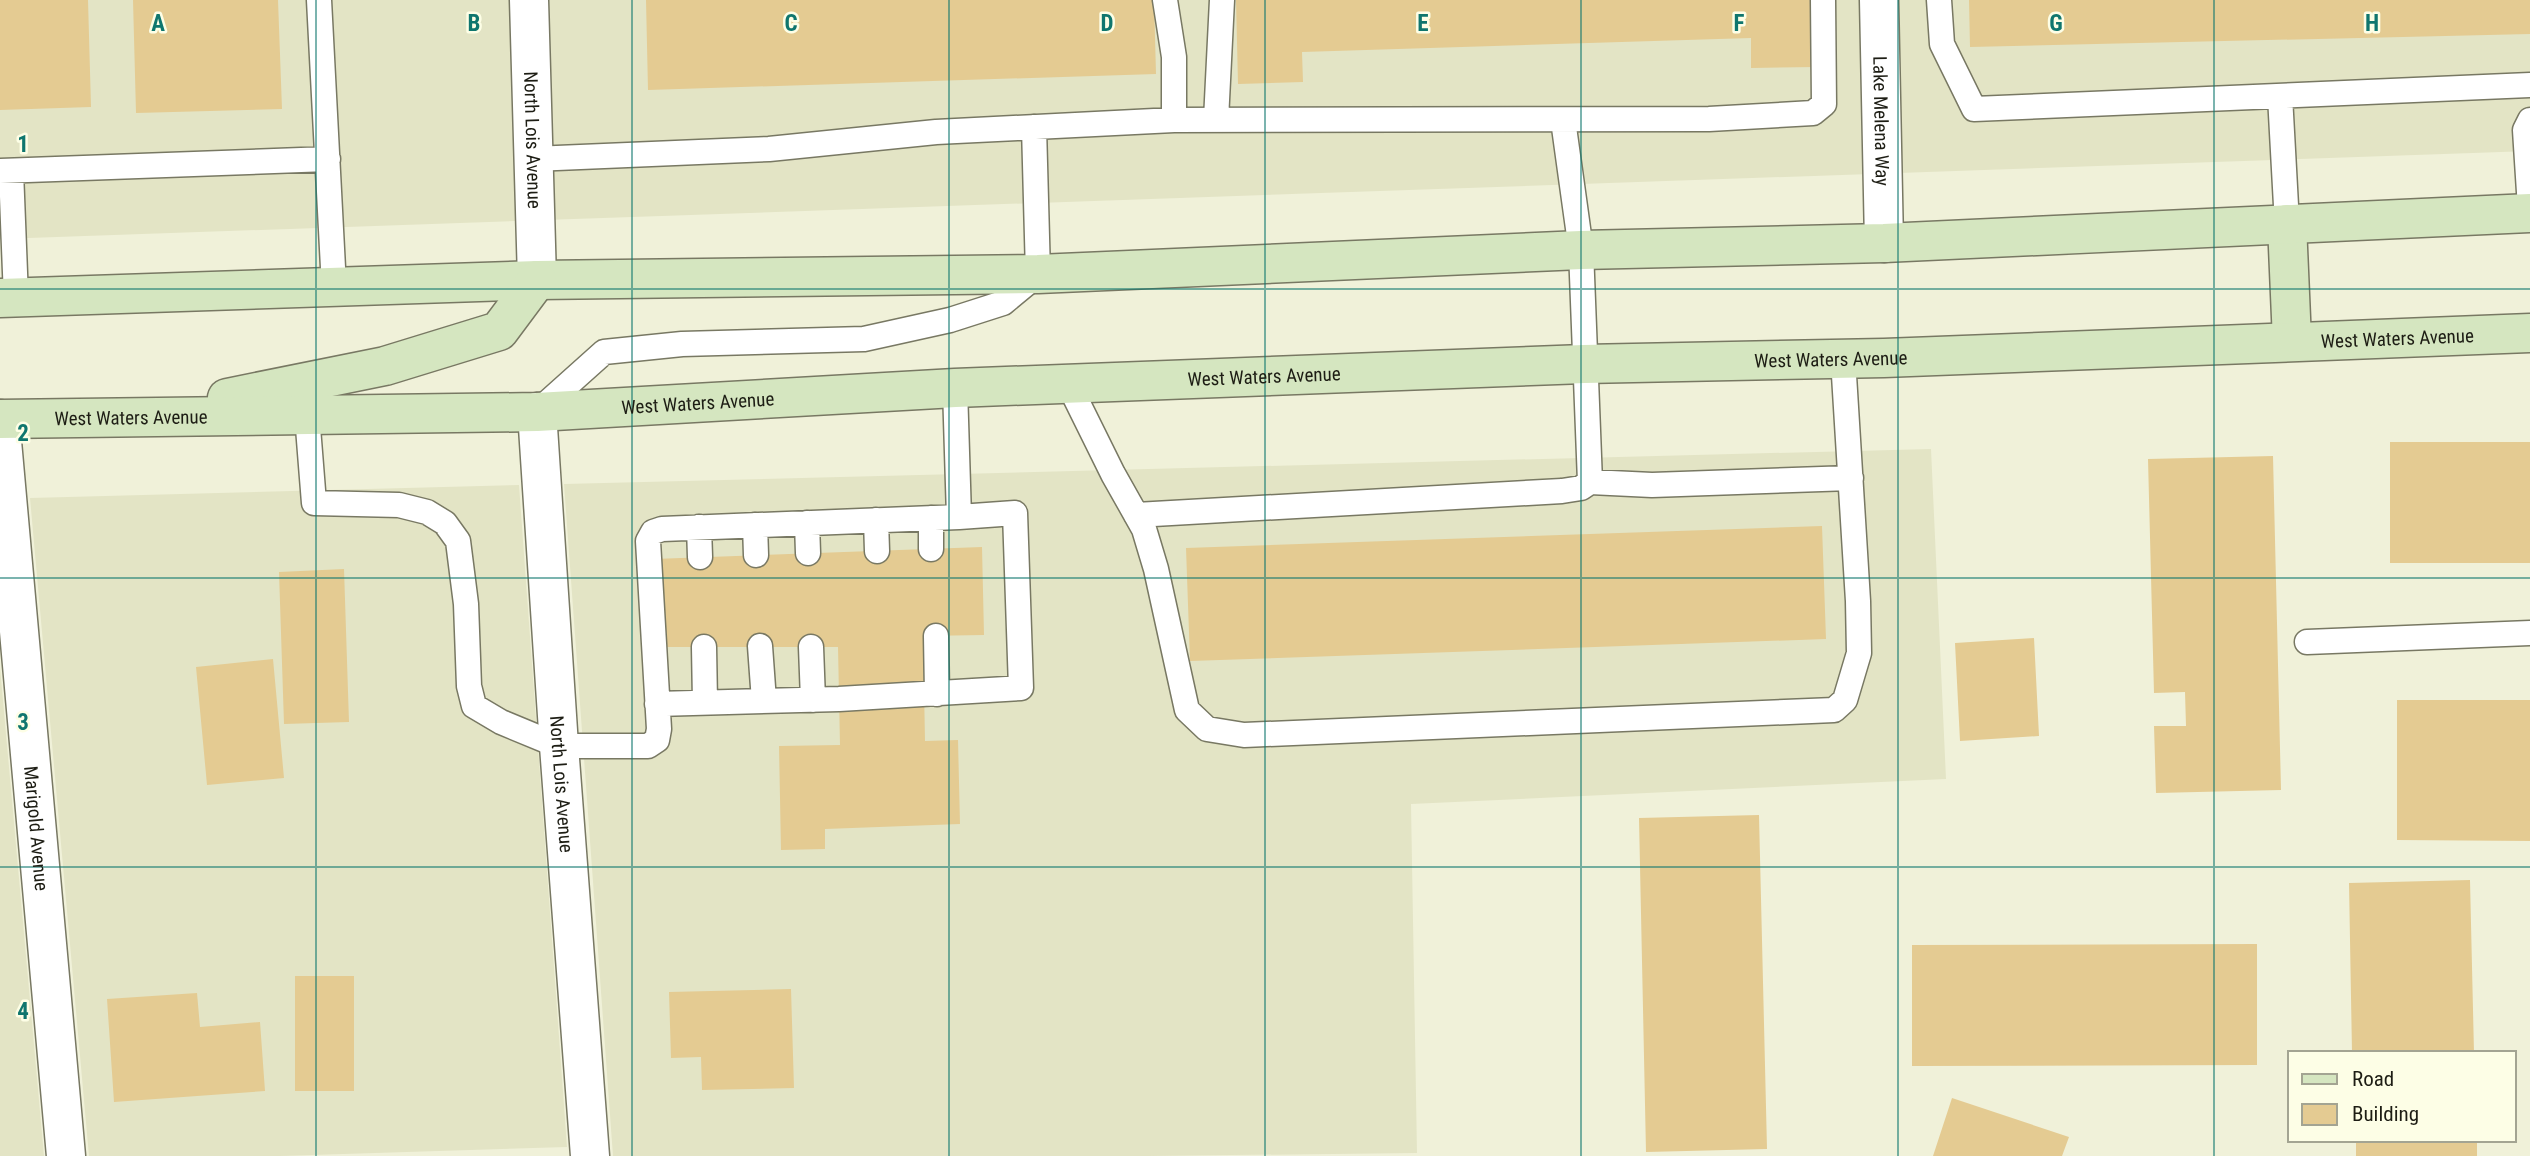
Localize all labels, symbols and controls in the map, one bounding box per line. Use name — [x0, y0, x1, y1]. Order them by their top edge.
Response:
text: A — [151, 10, 165, 37]
text: B — [468, 10, 480, 37]
text: C — [784, 10, 798, 37]
text: D — [1101, 10, 1114, 37]
text: E — [1417, 10, 1429, 37]
text: F — [1734, 10, 1745, 37]
text: G — [2049, 10, 2063, 37]
text: H — [2365, 10, 2379, 37]
street label: Lake Melena Way — [1868, 56, 1894, 186]
street label: North Lois Avenue — [519, 71, 546, 209]
text: 1 — [17, 131, 29, 158]
street label: West Waters Avenue — [2320, 324, 2474, 353]
street label: West Waters Avenue — [1754, 346, 1908, 373]
street label: West Waters Avenue — [1187, 362, 1341, 391]
street label: West Waters Avenue — [621, 387, 775, 419]
street label: West Waters Avenue — [54, 405, 208, 430]
text: 2 — [17, 420, 29, 447]
text: 3 — [17, 709, 29, 736]
street label: North Lois Avenue — [545, 715, 578, 854]
street label: Marigold Avenue — [19, 765, 53, 892]
text: 4 — [17, 998, 29, 1025]
legend — [2288, 1051, 2516, 1142]
text: Road — [2352, 1067, 2394, 1091]
text: Building — [2352, 1102, 2419, 1126]

